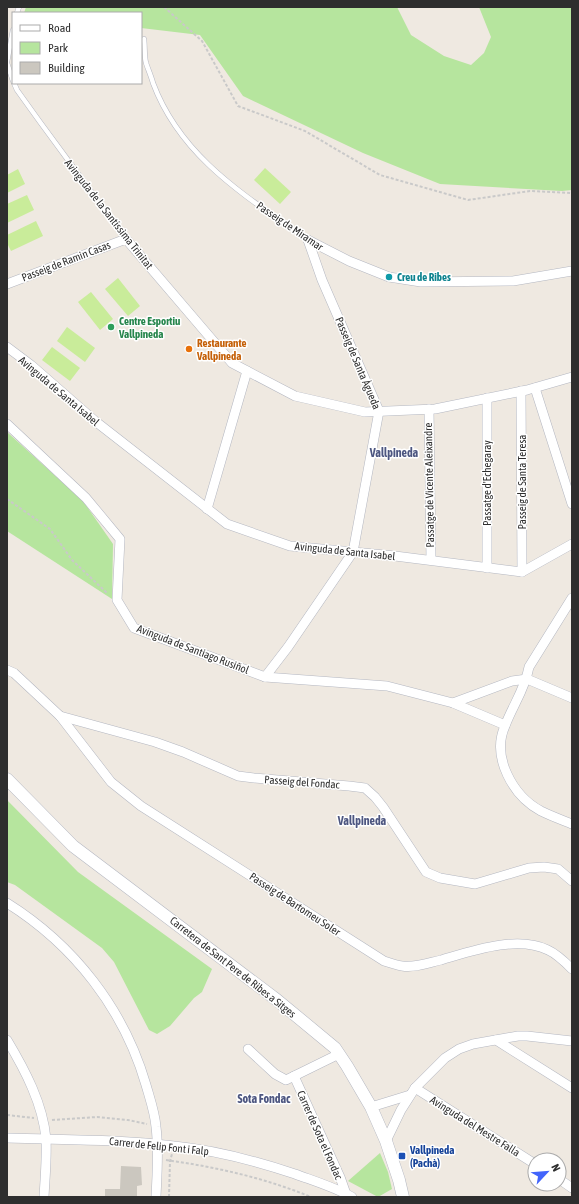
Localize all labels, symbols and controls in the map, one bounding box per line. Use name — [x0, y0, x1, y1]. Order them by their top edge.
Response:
legend — [12, 12, 142, 84]
text: Road — [48, 21, 71, 35]
text: Park — [48, 41, 69, 55]
text: Building — [48, 61, 86, 75]
street label: Avinguda de la Santíssima Trinitat — [62, 157, 156, 271]
street label: Passeig de Miramar — [254, 199, 326, 253]
street label: Passeig de Ramin Casas — [20, 238, 112, 284]
place label: Creu de Ribes — [397, 271, 451, 283]
marker: Creu de Ribes — [384, 272, 394, 282]
place label: Centre Esportiu Vallpineda — [118, 315, 180, 340]
street label: Passeig de Santa Àgueda — [333, 315, 383, 411]
marker: Centre Esportiu Vallpineda — [106, 322, 116, 332]
place label: Restaurante Vallpineda — [196, 337, 247, 362]
marker: Restaurante Vallpineda — [184, 344, 194, 354]
street label: Avinguda de Santa Isabel — [16, 354, 102, 428]
street label: Passatge de Vicente Aleixandre — [422, 422, 436, 548]
street label: Passeig de Santa Teresa — [516, 435, 528, 529]
street label: Passatge d'Echegaray — [481, 440, 493, 526]
district label: Vallpineda — [369, 446, 419, 460]
street label: Avinguda de Santa Isabel — [294, 540, 396, 562]
street label: Avinguda de Santiago Rusiñol — [135, 622, 251, 676]
street label: Passeig del Fondac — [264, 773, 341, 791]
district label: Vallpineda — [337, 814, 387, 828]
street label: Passeig de Bartomeu Soler — [247, 870, 343, 938]
street label: Carretera de Sant Pere de Ribes a Sitges — [168, 914, 298, 1020]
street label: Carrer de Sota el Fondac — [295, 1089, 345, 1182]
district label: Sota Fondac — [237, 1092, 291, 1106]
street label: Avinguda del Mestre Falla — [428, 1093, 522, 1159]
street label: Carrer de Felip Font i Falp — [109, 1135, 209, 1157]
place label: Vallpineda (Pachà) — [409, 1144, 454, 1169]
marker: Vallpineda (Pachà) — [397, 1151, 407, 1161]
north arrow — [527, 1152, 567, 1192]
text: N — [549, 1162, 563, 1173]

